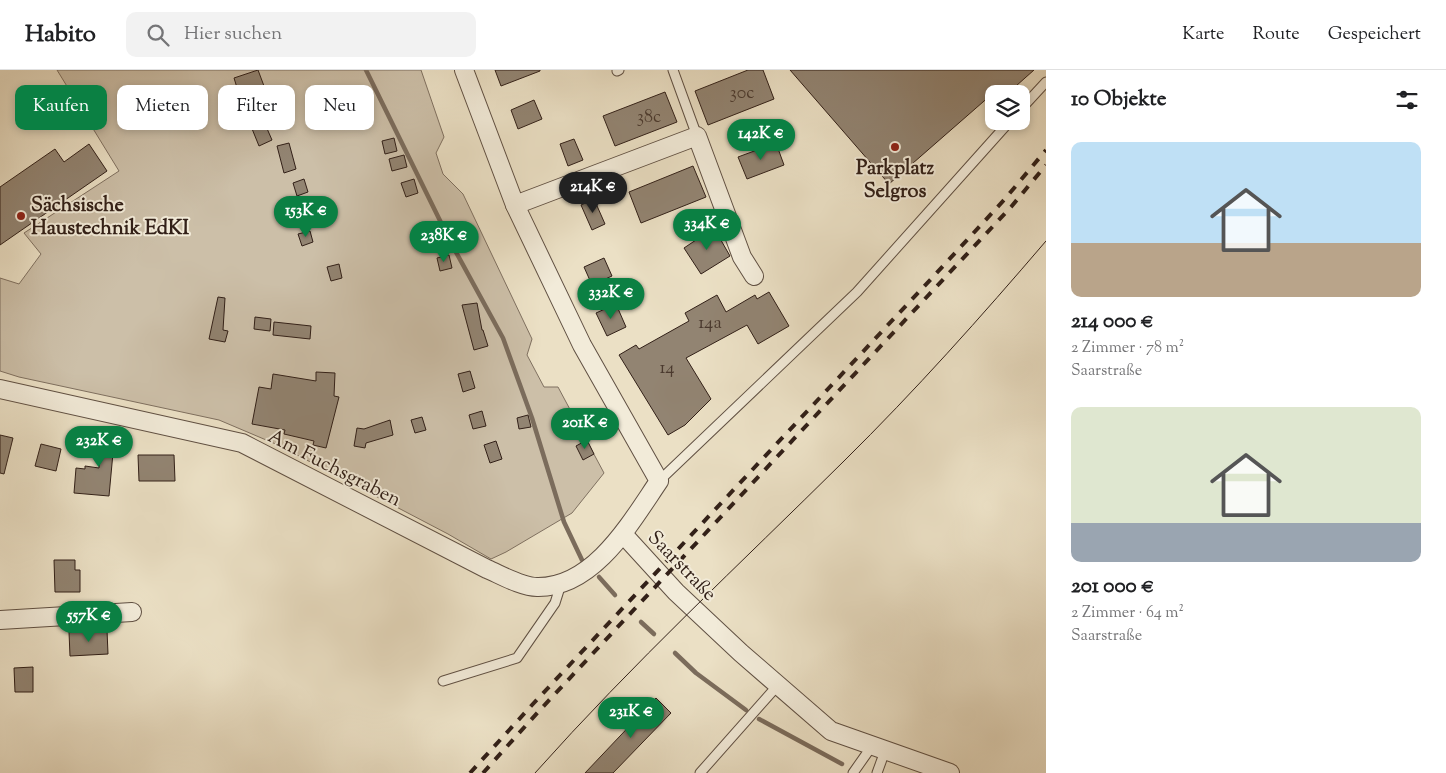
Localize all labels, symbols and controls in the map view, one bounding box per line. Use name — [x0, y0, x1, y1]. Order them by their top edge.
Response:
search box — [126, 12, 476, 57]
text: Habito — [25, 18, 96, 52]
icon: search — [144, 21, 172, 49]
text: Hier suchen — [184, 21, 282, 48]
text: Karte — [1182, 22, 1225, 48]
text: Route — [1253, 22, 1300, 48]
text: Gespeichert — [1328, 22, 1421, 48]
house number: 30c — [730, 81, 754, 107]
chip: Kaufen — [15, 85, 107, 130]
chip: Mieten — [117, 85, 208, 130]
chip: Filter — [218, 85, 295, 130]
chip: Neu — [305, 85, 374, 130]
map controls — [985, 85, 1030, 130]
button: layers — [985, 85, 1030, 130]
text: 10 Objekte — [1071, 85, 1167, 115]
icon: filters — [1393, 86, 1421, 114]
house number: 38c — [637, 105, 661, 131]
pin: 142K € — [720, 118, 802, 161]
text: 142K € — [738, 123, 784, 146]
marker: Parkplatz Selgros — [889, 141, 901, 153]
place label: Parkplatz Selgros — [856, 155, 934, 207]
pin: 214K € — [552, 172, 634, 214]
icon: home — [1201, 175, 1291, 265]
text: 214K € — [570, 176, 616, 199]
place label: Sächsische Haustechnik EdKI — [31, 192, 189, 244]
pin: 153K € — [265, 196, 347, 238]
text: 153K € — [285, 200, 327, 223]
pin: 334K € — [666, 208, 748, 251]
marker: Sächsische Haustechnik EdKI — [15, 210, 27, 222]
text: 334K € — [684, 213, 730, 236]
pin: 238K € — [403, 220, 485, 263]
text: 238K € — [421, 225, 467, 248]
pin: 332K € — [570, 278, 652, 320]
text: 332K € — [588, 282, 634, 305]
text: 214 000 € — [1071, 307, 1154, 337]
house number: 14a — [698, 311, 722, 337]
text: 2 Zimmer · 78 m² — [1071, 337, 1184, 360]
house number: 14 — [659, 356, 675, 382]
text: Saarstraße — [1071, 360, 1142, 383]
pin: 201K € — [544, 408, 626, 450]
text: 201K € — [562, 412, 608, 435]
street label: Am Fuchsgraben — [262, 423, 406, 515]
pin: 232K € — [58, 426, 140, 468]
text: 232K € — [76, 430, 122, 453]
icon: home — [1201, 440, 1291, 530]
street label: Saarstraße — [640, 525, 723, 609]
text: 201 000 € — [1071, 572, 1154, 602]
pin: 557K € — [48, 600, 130, 643]
text: 2 Zimmer · 64 m² — [1071, 602, 1184, 625]
text: 557K € — [67, 605, 111, 628]
text: Saarstraße — [1071, 625, 1142, 648]
pin: 231K € — [590, 696, 672, 739]
text: 231K € — [609, 701, 653, 724]

